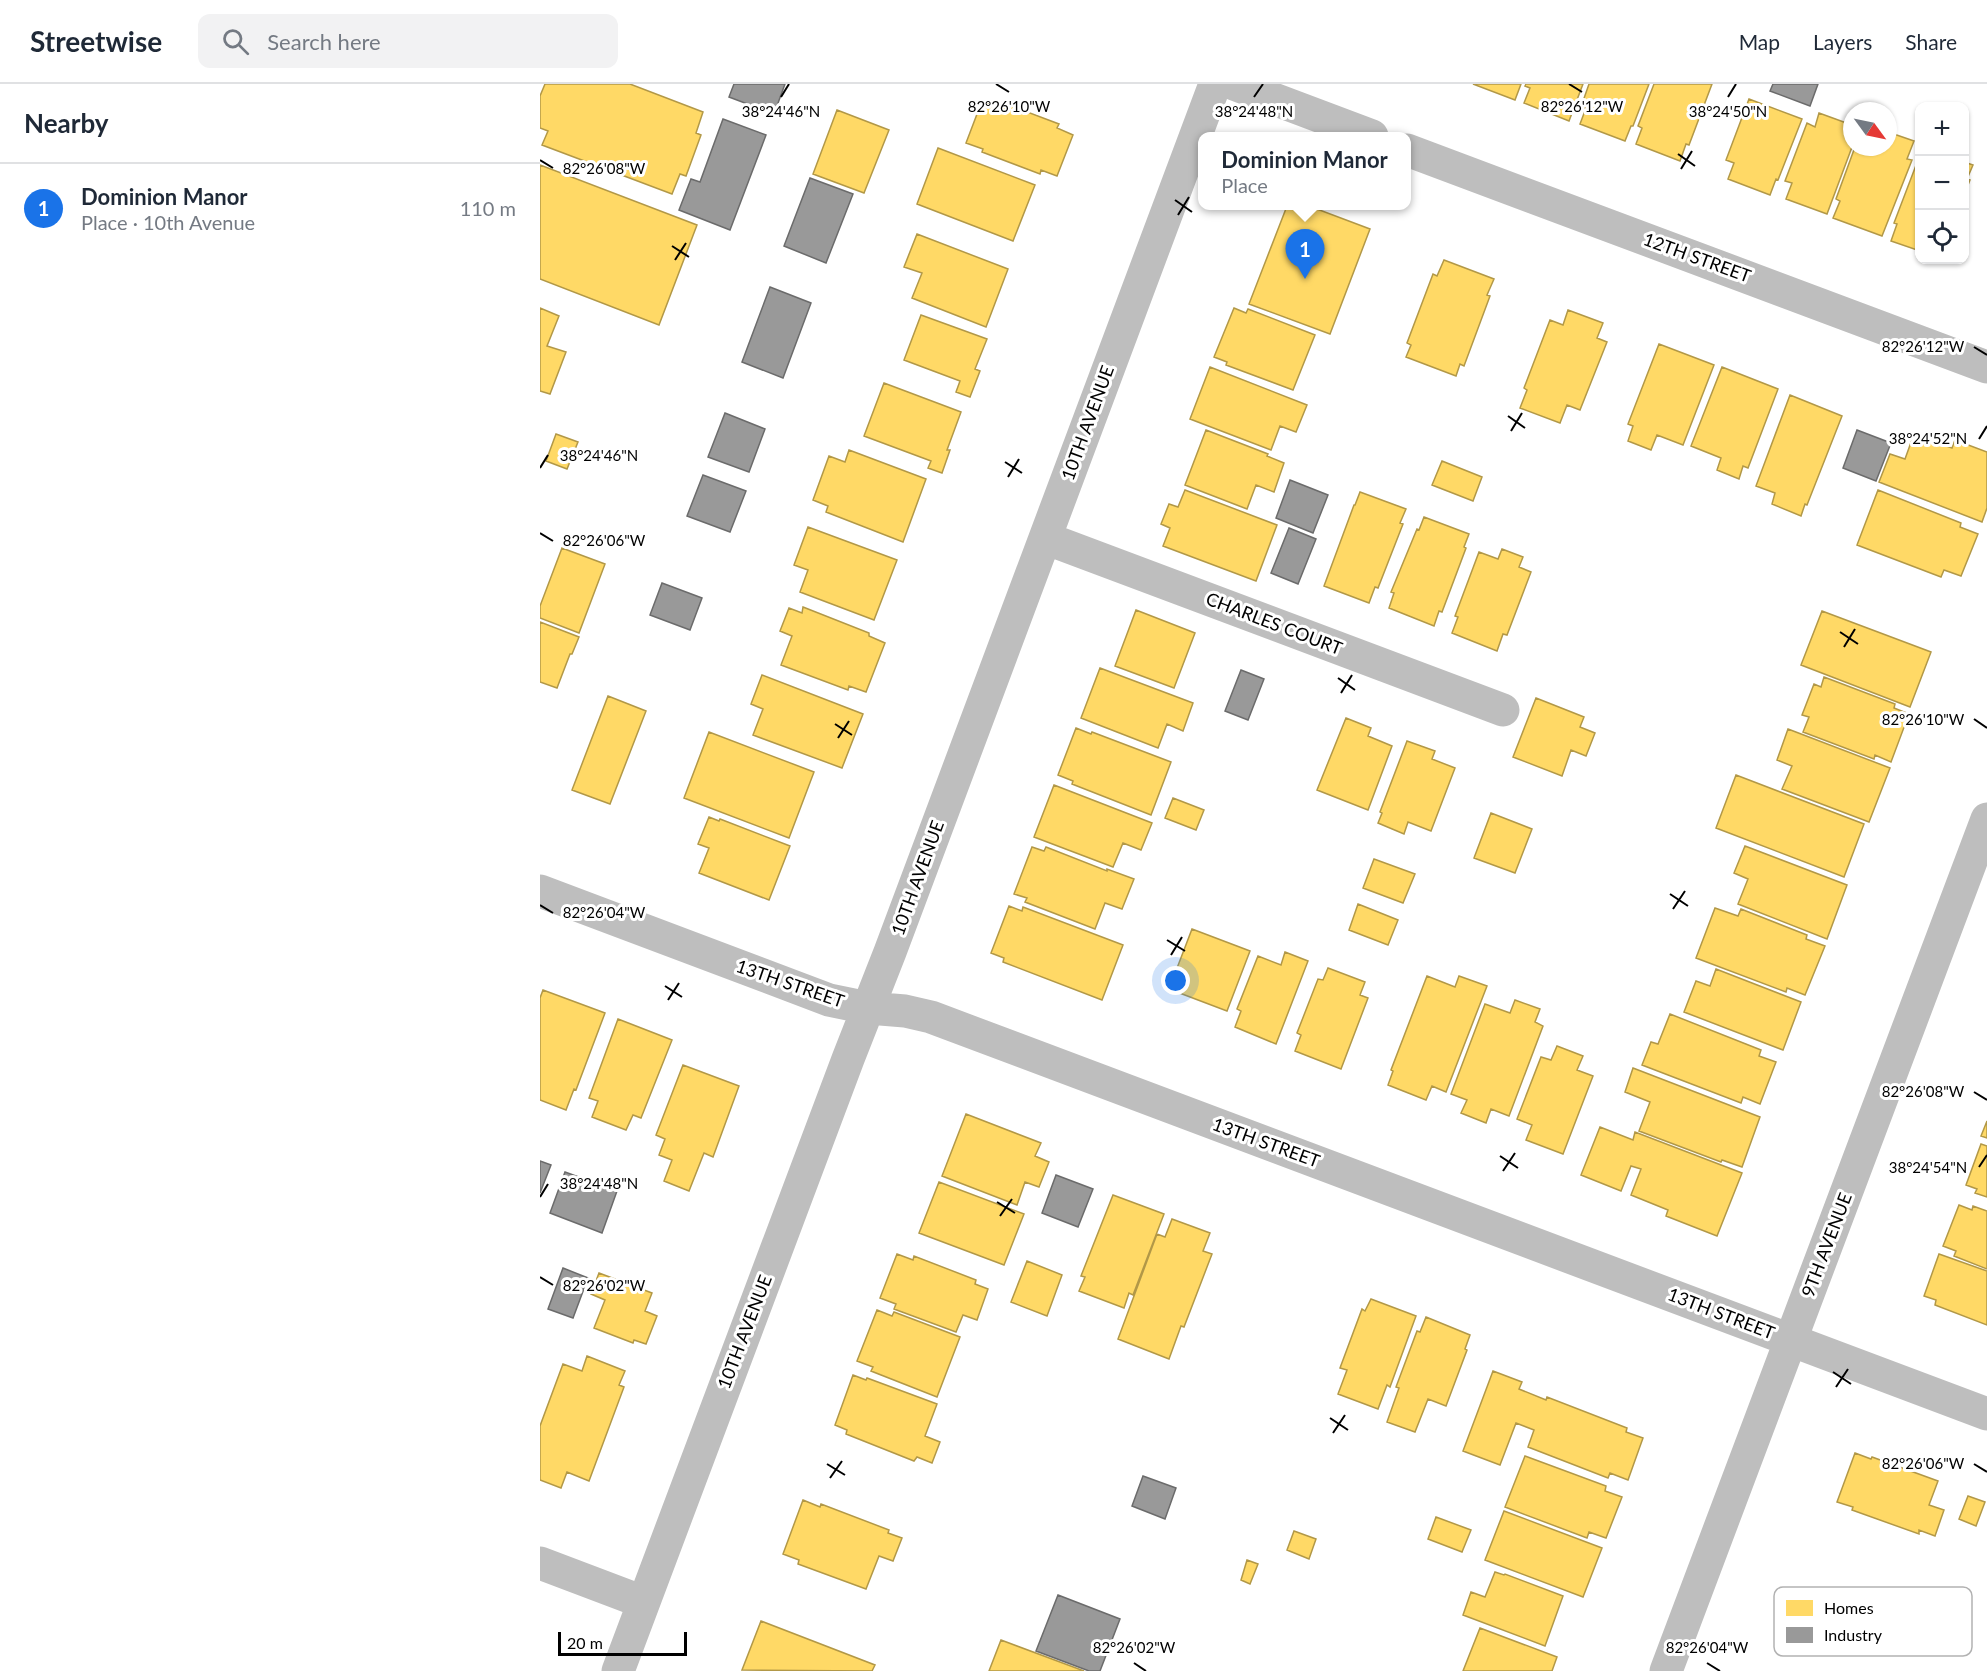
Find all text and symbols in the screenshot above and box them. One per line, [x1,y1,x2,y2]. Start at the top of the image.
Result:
search box [198,14,618,68]
text: Streetwise [30,24,162,58]
icon: search [219,25,252,58]
text: Search here [267,28,381,55]
text: Map [1739,29,1780,54]
text: Layers [1813,29,1872,54]
text: Share [1905,29,1957,54]
text: 82°26'10"W [968,97,1051,115]
text: 82°26'12"W [1541,97,1624,115]
text: 38°24'46"N [742,102,820,120]
text: 38°24'48"N [1215,102,1293,120]
text: 38°24'50"N [1689,102,1767,120]
north arrow [1843,102,1897,156]
map controls [1915,102,1969,264]
button: + [1915,102,1969,156]
text: Nearby [24,107,109,139]
popup [1198,132,1411,210]
text: Dominion Manor [1221,146,1388,173]
button: − [1915,156,1969,210]
text: 82°26'08"W [563,159,646,177]
text: Place [1221,173,1268,197]
text: Dominion Manor [81,183,248,210]
text: 1 [38,196,49,220]
text: 110 m [460,196,516,220]
text: Place · 10th Avenue [81,210,255,234]
button: locate [1915,210,1969,264]
street label: 12TH STREET [1641,227,1755,287]
pin: 1 [1286,230,1324,279]
text: 82°26'12"W [1882,337,1965,355]
street label: 10TH AVENUE [1056,362,1118,483]
text: 38°24'52"N [1889,429,1967,447]
text: 38°24'46"N [560,446,638,464]
text: 82°26'06"W [563,531,646,549]
street label: CHARLES COURT [1203,587,1346,659]
text: 82°26'10"W [1882,710,1965,728]
street label: 10TH AVENUE [886,817,948,938]
text: 82°26'04"W [563,903,646,921]
street label: 13TH STREET [733,954,848,1012]
your location [1161,966,1190,995]
text: 82°26'08"W [1882,1082,1965,1100]
street label: 13TH STREET [1210,1112,1324,1172]
text: 38°24'54"N [1889,1158,1967,1176]
text: 38°24'48"N [560,1174,638,1192]
street label: 9TH AVENUE [1796,1189,1856,1300]
street label: 10TH AVENUE [712,1271,776,1392]
text: 82°26'02"W [563,1276,646,1294]
street label: 13TH STREET [1665,1283,1778,1344]
text: 82°26'06"W [1882,1454,1965,1472]
legend [1774,1587,1972,1656]
text: Homes [1824,1598,1874,1617]
text: Industry [1824,1625,1883,1644]
scale bar [558,1629,687,1656]
text: 20 m [567,1633,603,1652]
text: 82°26'02"W [1093,1638,1176,1656]
text: 82°26'04"W [1666,1638,1749,1656]

